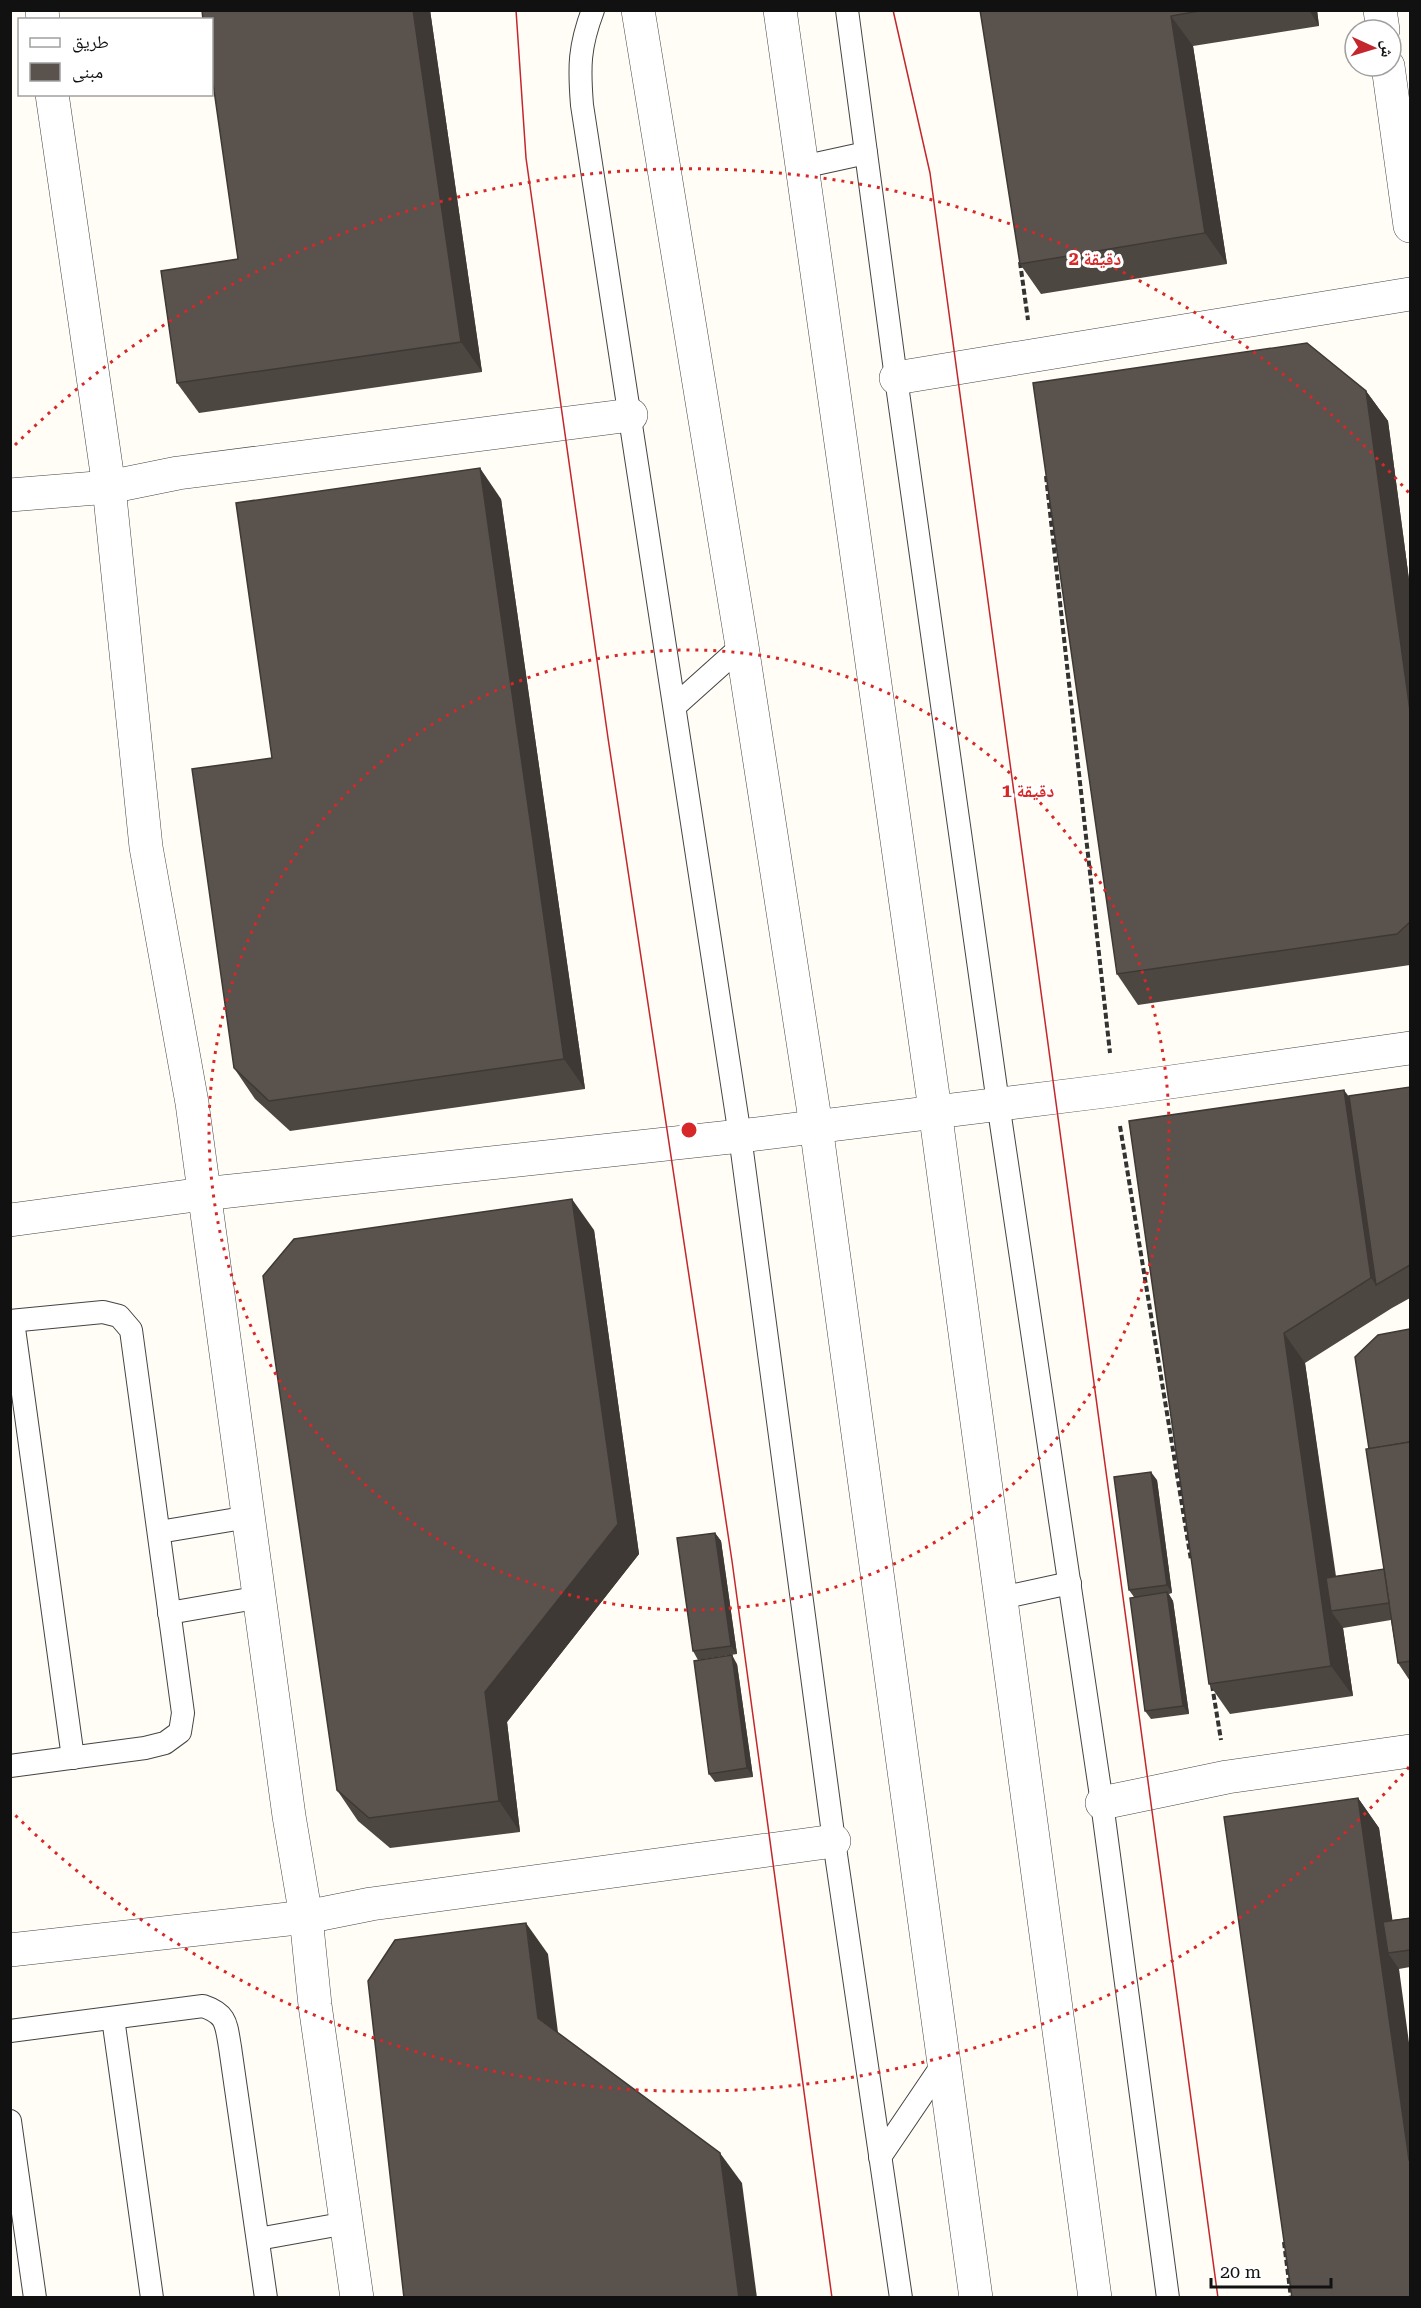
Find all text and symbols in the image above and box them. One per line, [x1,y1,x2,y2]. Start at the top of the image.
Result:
legend [18,18,213,96]
north arrow [1343,18,1403,78]
text: طريق [72,31,109,53]
text: ش [1377,40,1398,58]
text: مبنى [72,61,103,83]
text: 2 دقيقة [1069,248,1121,269]
text: 1 دقيقة [1002,780,1054,801]
centre of rings [679,1120,699,1140]
scale bar [1211,2251,1331,2289]
text: 20 m [1220,2261,1261,2282]

